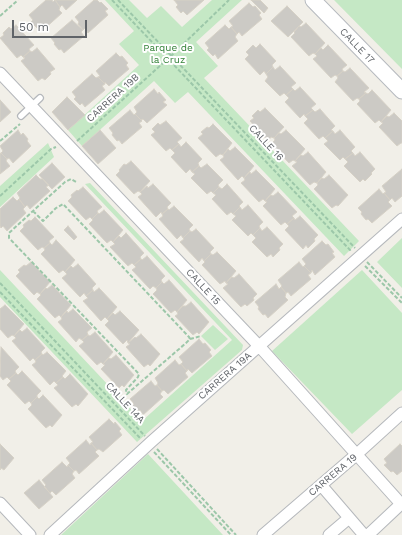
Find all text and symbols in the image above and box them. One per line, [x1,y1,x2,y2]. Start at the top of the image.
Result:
scale bar [14,12,89,38]
text: 50 m [19,20,49,34]
street label: CALLE 17 [337,26,377,66]
park label: Parque de la Cruz [143,42,193,66]
street label: CARRERA 19B [84,71,142,125]
street label: CALLE 16 [246,122,286,164]
street label: CALLE 15 [183,266,223,308]
street label: CARRERA 19A [196,350,254,402]
street label: CALLE 14A [103,380,147,426]
street label: CARRERA 19 [306,451,360,499]

